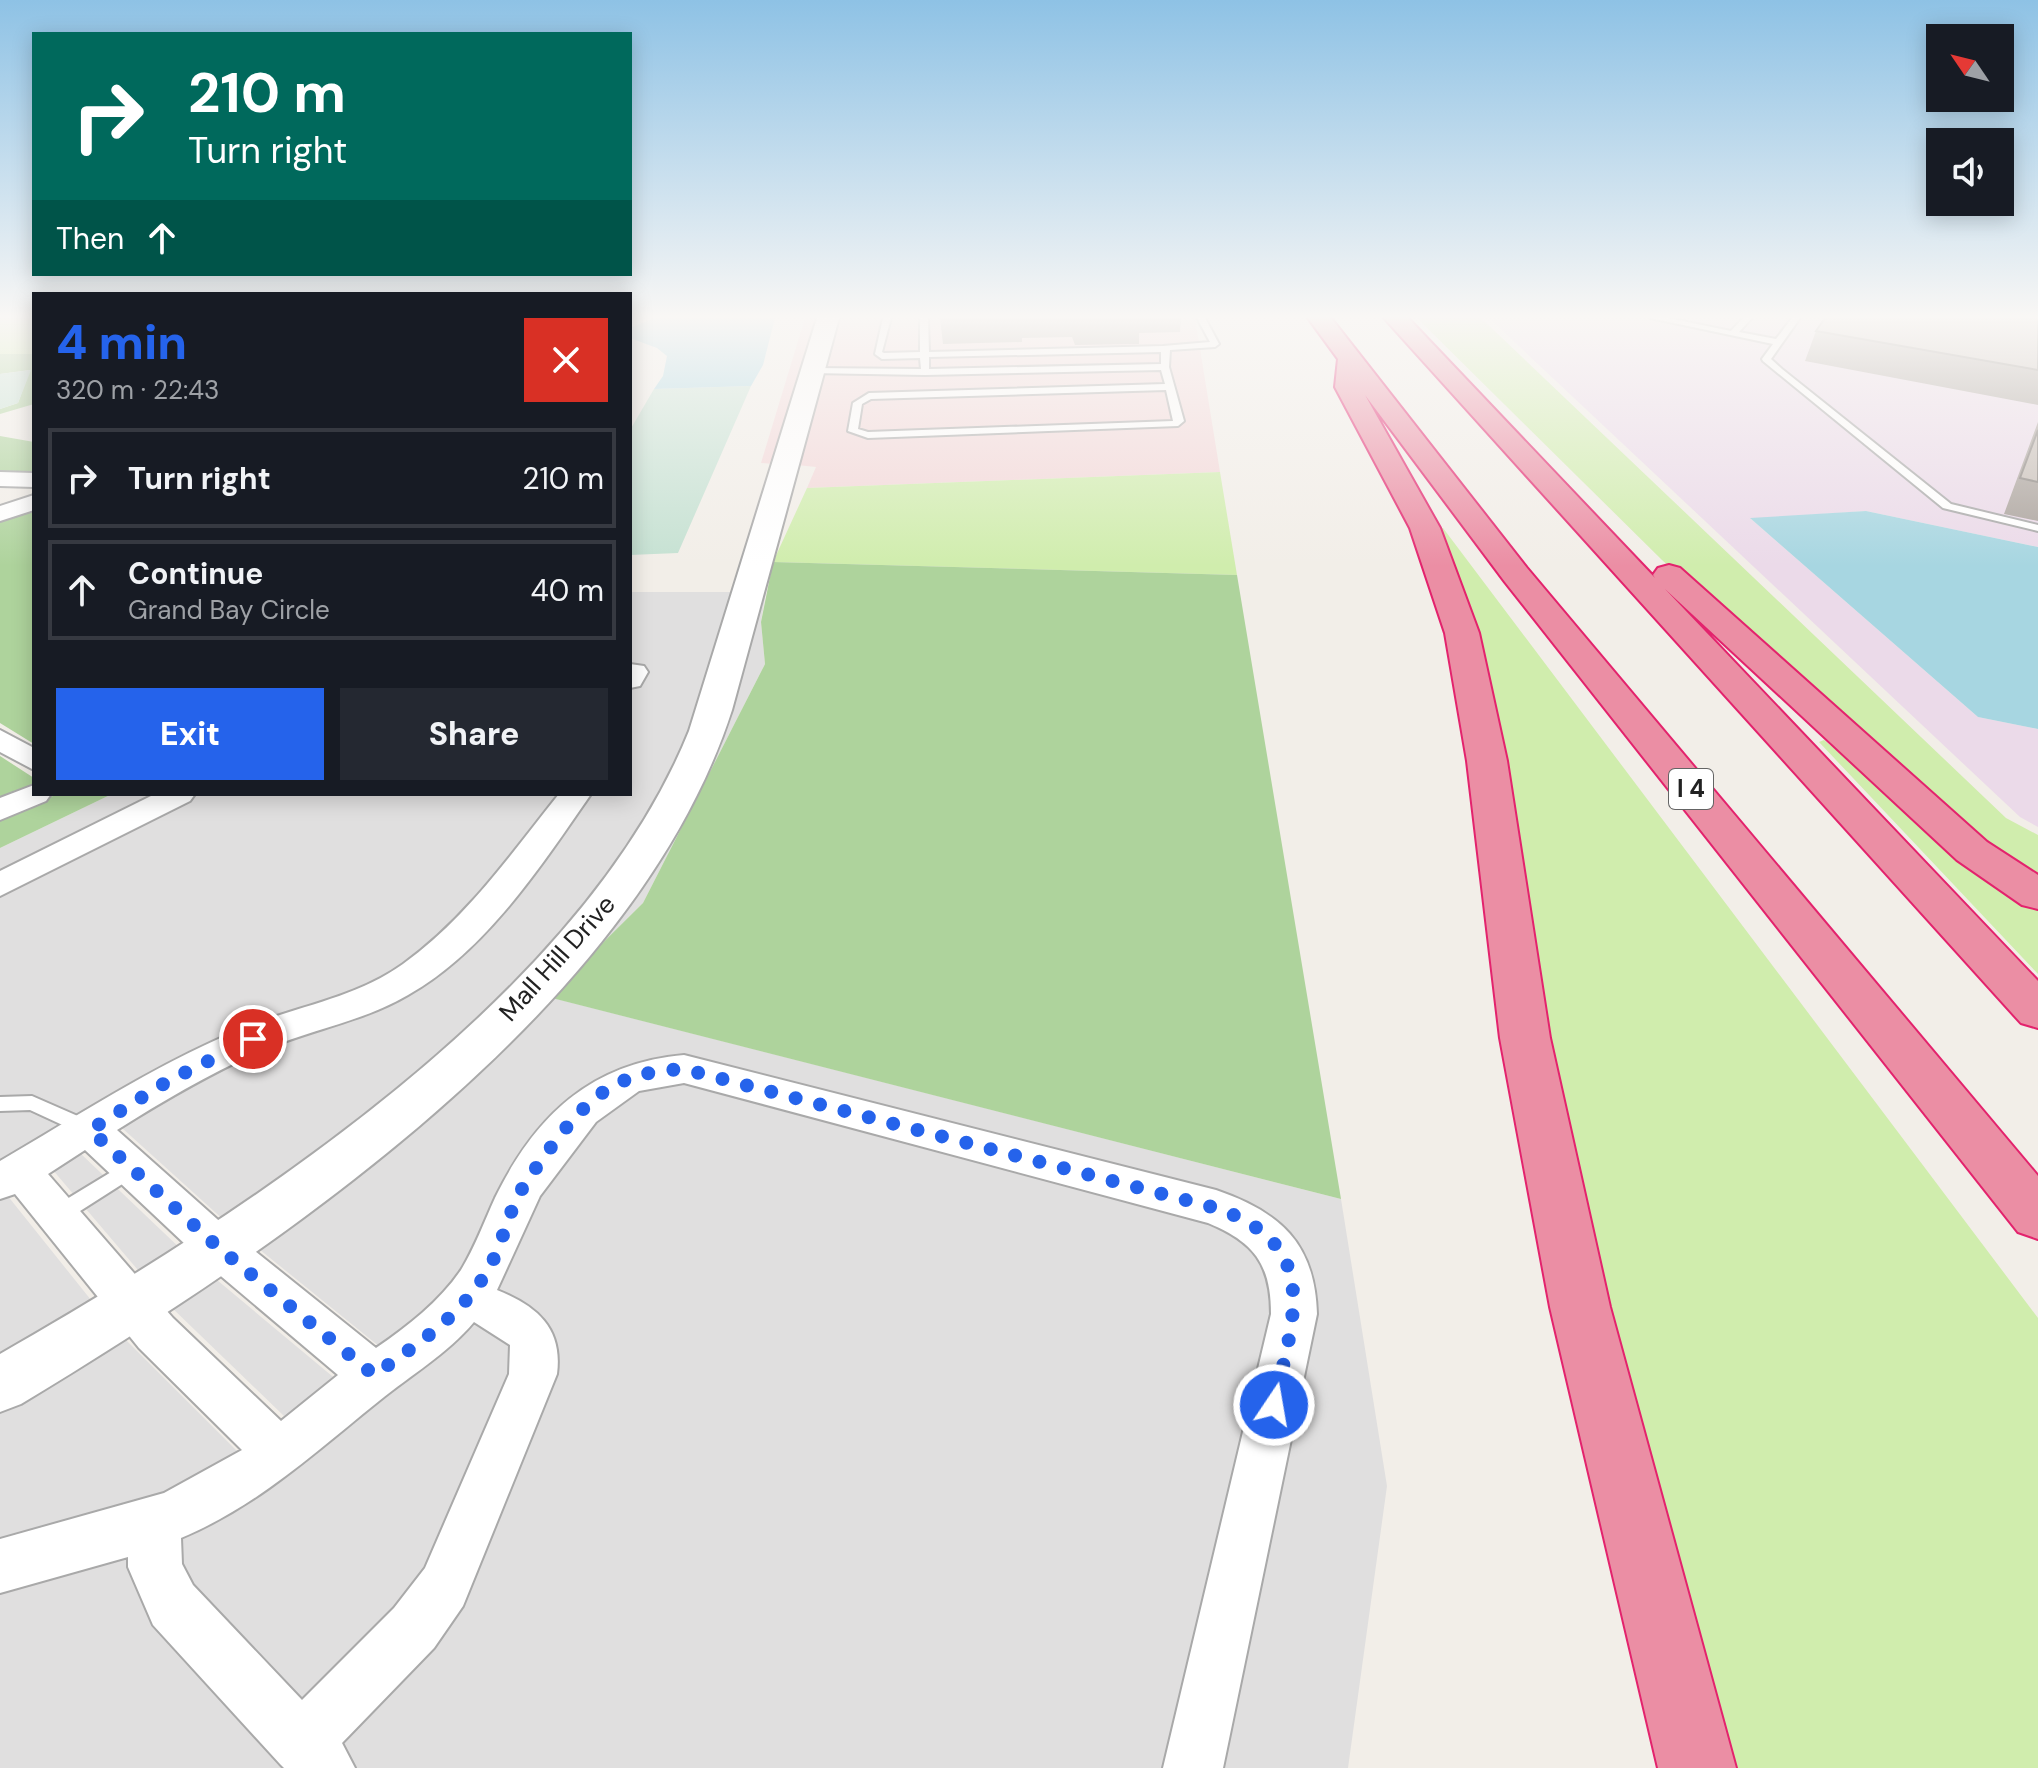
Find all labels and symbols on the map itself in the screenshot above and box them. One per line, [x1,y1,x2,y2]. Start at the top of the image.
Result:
north arrow [1926,24,2014,112]
road number: I 4 [1669,769,1713,809]
street label: Mall Hill Drive [491,888,623,1028]
pin [219,1005,287,1073]
position arrow [1232,1363,1316,1447]

